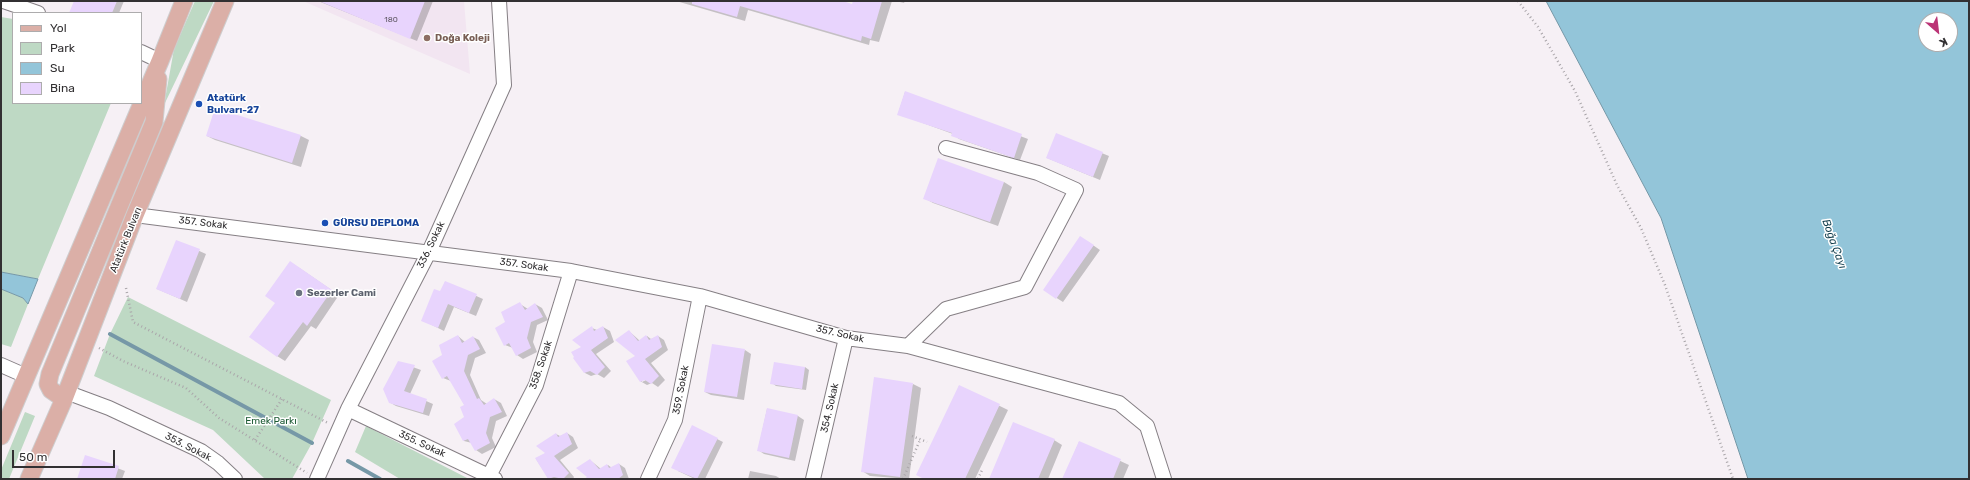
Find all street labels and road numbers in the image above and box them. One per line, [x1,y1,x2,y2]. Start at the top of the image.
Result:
street label: Atatürk Bulvarı [107,206,145,274]
street label: 357. Sokak [178,214,228,232]
street label: 336. Sokak [414,220,448,270]
street label: 357. Sokak [499,256,549,274]
street label: 357. Sokak [815,323,865,345]
street label: 358. Sokak [527,339,555,391]
street label: 359. Sokak [670,364,692,416]
street label: 354. Sokak [818,382,842,434]
street label: 355. Sokak [397,428,447,460]
street label: 353. Sokak [163,430,213,464]

